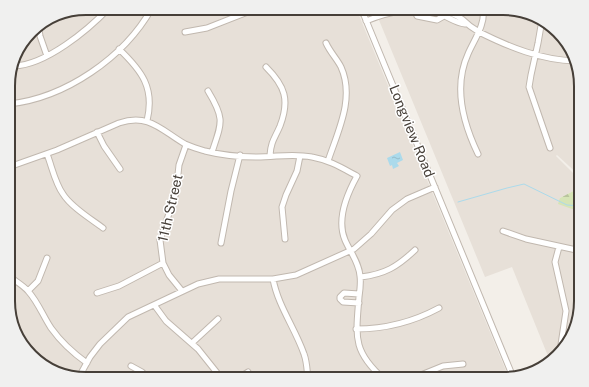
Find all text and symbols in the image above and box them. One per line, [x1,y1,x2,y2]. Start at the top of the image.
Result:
street label: Longview Road [386,82,438,180]
street label: 11th Street [154,172,186,244]

